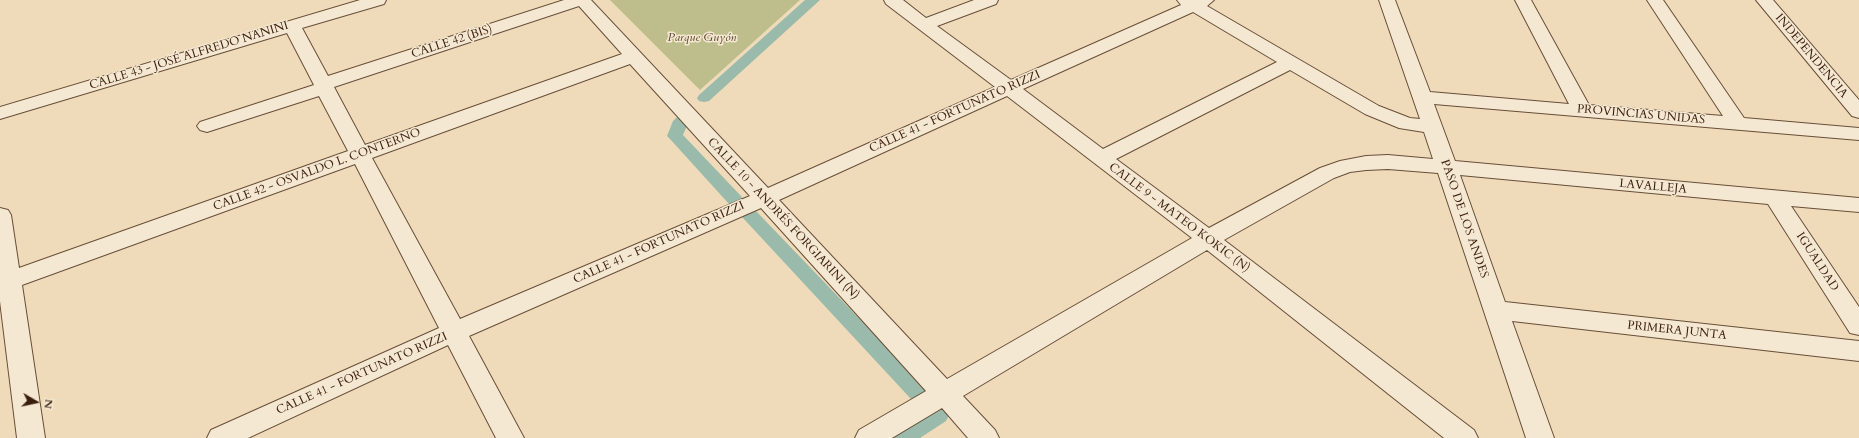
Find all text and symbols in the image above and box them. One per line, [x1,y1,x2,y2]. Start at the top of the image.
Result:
street label: INDEPENDENCIA [1772,11,1850,101]
street label: CALLE 43 - JOSÉ ALFREDO NANINI [88,19,290,93]
street label: CALLE 42 (BIS) [410,22,494,62]
park label: Parque Guyón [668,31,736,45]
street label: CALLE 41 - FORTUNATO RIZZI [867,68,1043,156]
street label: PROVINCIAS UNIDAS [1576,102,1706,128]
street label: CALLE 42 - OSVALDO L. CONTERNO [211,126,423,214]
street label: CALLE 10 - ANDRÉS FORGIARINI (N) [704,135,862,303]
street label: PASO DE LOS ANDES [1437,158,1491,280]
street label: CALLE 9 - MATEO KOKIC (N) [1106,160,1252,276]
street label: LAVALLEJA [1619,177,1687,197]
street label: CALLE 41 - FORTUNATO RIZZI [571,199,747,287]
street label: IGUALDAD [1793,230,1841,294]
street label: PRIMERA JUNTA [1627,319,1727,343]
street label: CALLE 41 - FORTUNATO RIZZI [274,330,450,418]
north arrow [16,382,56,422]
text: N [40,398,57,410]

